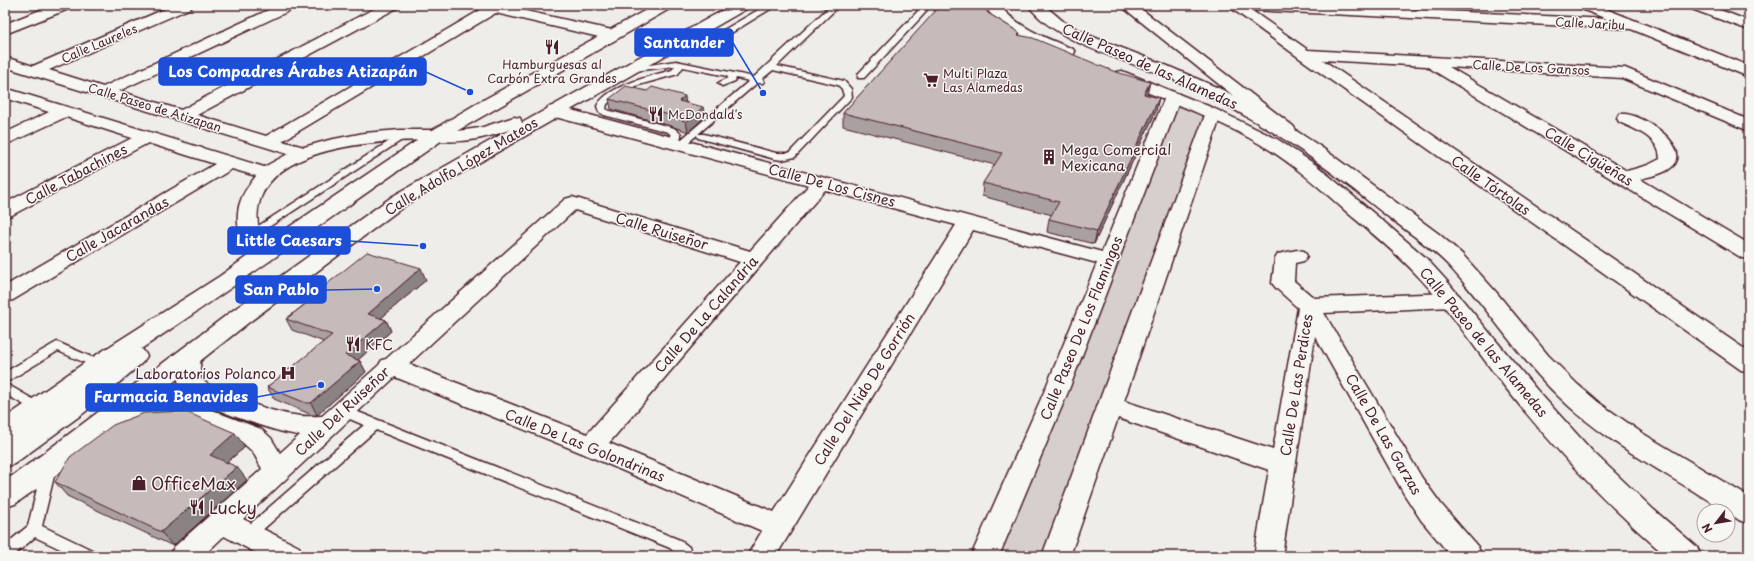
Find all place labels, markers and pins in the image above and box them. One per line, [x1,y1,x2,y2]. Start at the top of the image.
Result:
callout: Santander [635,29,733,56]
restaurant icon: Hamburguesas al Carbón Extra Grandes [543,38,561,56]
place label: Hamburguesas al Carbón Extra Grandes [487,55,617,87]
callout: Los Compadres Árabes Atizapán [159,58,426,85]
place label: Multi Plaza Las Alamedas [943,64,1023,96]
supermarket icon: Multi Plaza Las Alamedas [922,71,940,89]
restaurant icon: McDondald's [647,105,665,123]
place label: McDondald's [668,105,743,123]
place label: Mega Comercial Mexicana [1061,139,1171,176]
building icon: Mega Comercial Mexicana [1040,148,1058,166]
callout: Little Caesars [228,227,350,254]
callout: San Pablo [236,276,326,303]
place label: KFC [365,334,393,355]
restaurant icon: KFC [344,335,362,353]
place label: Laboratorios Polanco [135,363,276,384]
hospital icon: Laboratorios Polanco [279,364,297,382]
callout: Farmacia Benavides [86,384,257,411]
place label: OfficeMax [151,470,236,496]
shop icon: OfficeMax [130,474,148,492]
place label: Lucky [209,494,257,520]
restaurant icon: Lucky [188,498,206,516]

